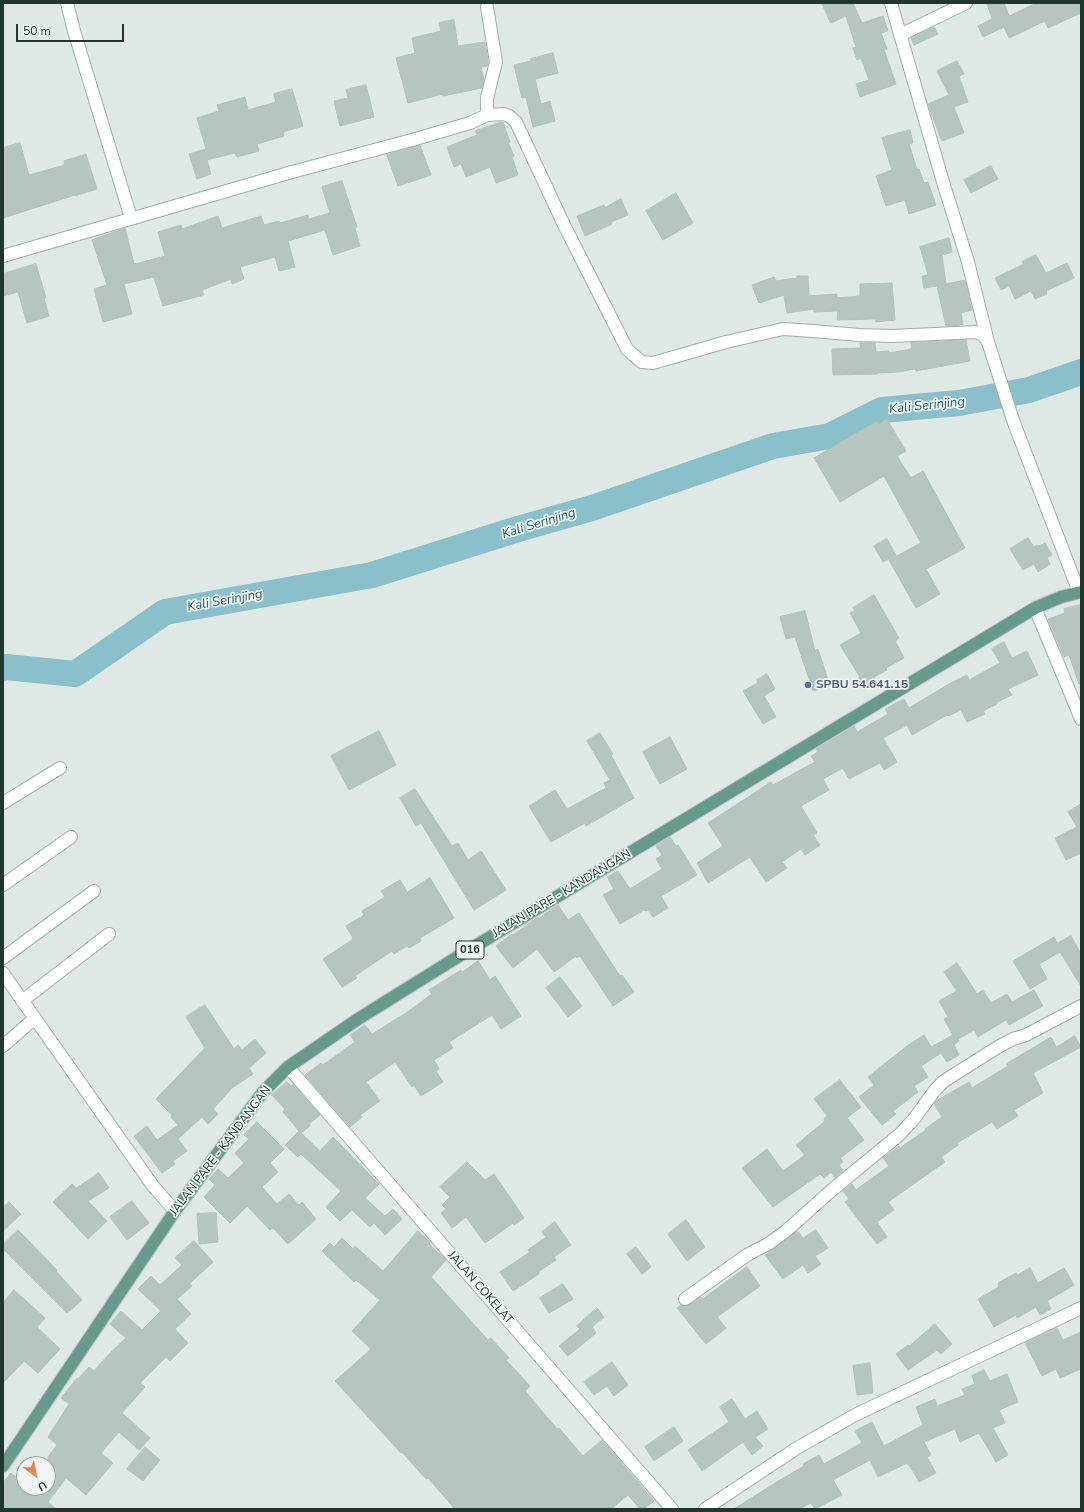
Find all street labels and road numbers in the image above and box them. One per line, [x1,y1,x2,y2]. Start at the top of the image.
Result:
street label: JALAN PARE - KANDANGAN [490,847,634,941]
road number: 016 [456,941,484,959]
street label: JALAN PARE - KANDANGAN [167,1083,275,1219]
street label: JALAN COKELAT [444,1248,516,1328]

